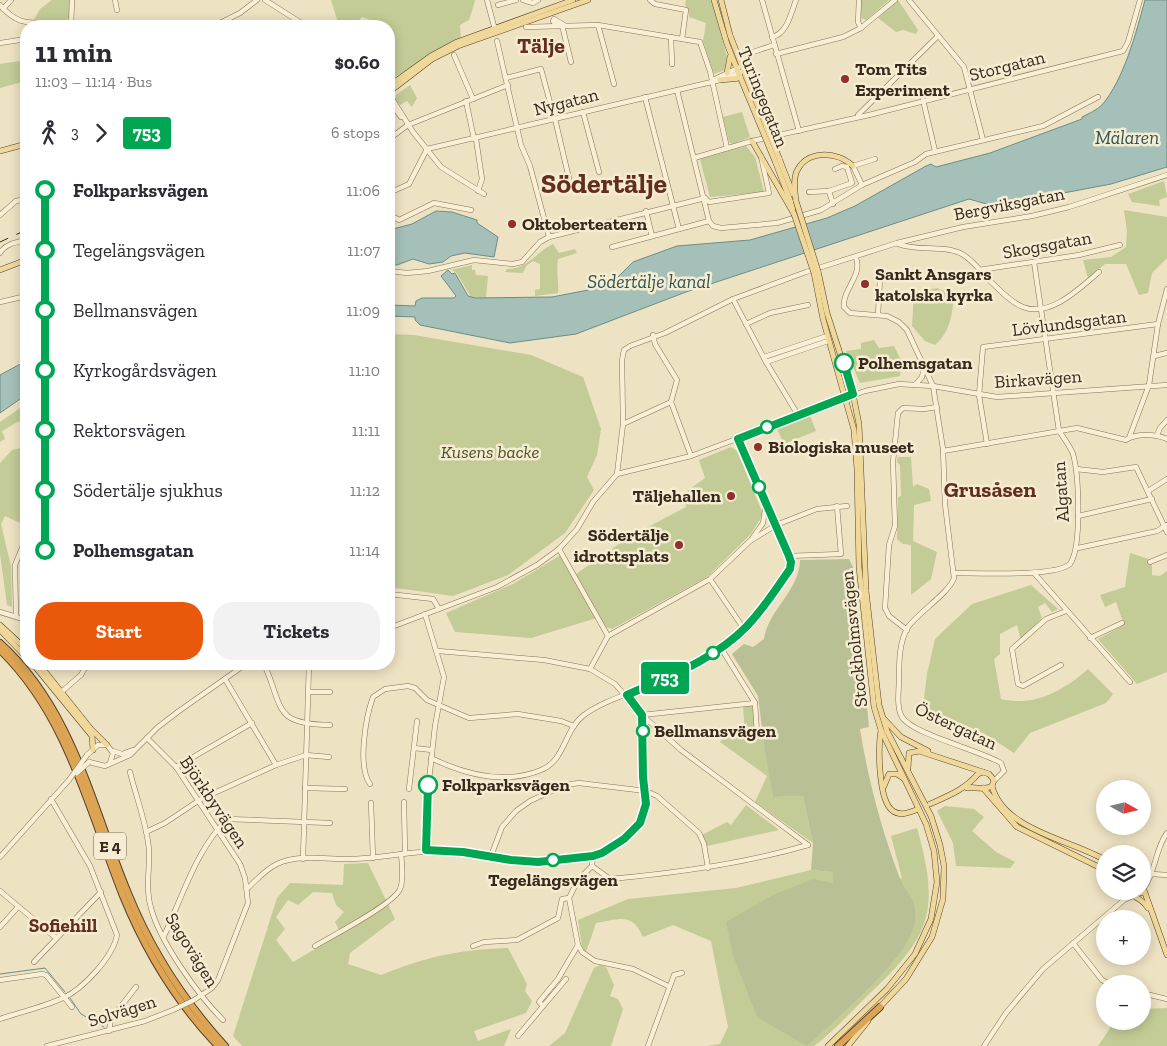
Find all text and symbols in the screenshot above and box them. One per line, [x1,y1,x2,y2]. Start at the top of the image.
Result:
district label: Tälje [517,32,565,59]
text: 11 min [35,36,112,69]
street label: Turingegatan [733,43,793,151]
street label: Storgatan [967,46,1048,86]
text: $0.60 [335,51,380,74]
place label: Tom Tits Experiment [855,58,951,101]
text: 11:03 – 11:14 · Bus [35,72,152,91]
marker: Tom Tits Experiment [839,73,851,85]
street label: Nygatan [531,83,601,121]
icon: walk [35,119,63,147]
icon: forward [87,119,115,147]
text: 753 [133,122,161,144]
text: 3 [71,123,79,142]
text: 6 stops [331,123,380,142]
water label: Mälaren [1095,126,1159,149]
district label: Södertälje [541,167,667,200]
text: Folkparksvägen [73,179,208,202]
text: 11:06 [346,181,380,200]
street label: Bergviksgatan [952,182,1067,226]
place label: Oktoberteatern [522,213,647,235]
marker: Oktoberteatern [506,218,518,230]
street label: Skogsgatan [1001,226,1094,264]
text: Tegelängsvägen [73,239,205,262]
text: 11:07 [347,241,380,260]
place label: Sankt Ansgars katolska kyrka [875,263,993,306]
water label: Södertälje kanal [587,270,711,293]
marker: Sankt Ansgars katolska kyrka [859,278,871,290]
text: Bellmansvägen [73,299,197,322]
text: 11:09 [346,301,380,320]
street label: Lövlundsgatan [1011,305,1128,341]
place label: Polhemsgatan [858,352,973,374]
marker: Polhemsgatan [834,353,854,373]
text: Kyrkogårdsvägen [73,359,217,382]
text: 11:10 [349,361,380,380]
street label: Birkavägen [994,365,1083,393]
text: Rektorsvägen [73,419,185,442]
unlabelled marker [760,420,774,434]
text: 11:11 [352,421,380,440]
place label: Biologiska museet [768,436,915,458]
park label: Kusens backe [441,441,539,463]
marker: Biologiska museet [752,441,764,453]
street label: Algatan [1048,460,1074,523]
district label: Grusåsen [944,476,1036,503]
text: Södertälje sjukhus [73,479,223,502]
unlabelled marker [752,480,766,494]
text: 11:12 [350,481,380,500]
place label: Täljehallen [633,485,721,507]
marker: Täljehallen [725,490,737,502]
place label: Södertälje idrottsplats [573,524,669,567]
text: Polhemsgatan [73,539,194,562]
marker: Södertälje idrottsplats [673,539,685,551]
text: 11:14 [349,541,380,560]
street label: Stockholmsvägen [836,569,872,708]
button: Start [35,602,203,660]
button: Tickets [213,602,380,660]
unlabelled marker [706,646,720,660]
line badge: 753 [636,662,694,694]
text: 753 [651,667,679,689]
street label: Östergatan [912,697,1001,755]
place label: Bellmansvägen [654,720,776,742]
marker: Bellmansvägen [636,724,650,738]
street label: Björkbyvägen [175,752,253,853]
place label: Folkparksvägen [442,774,570,796]
marker: Folkparksvägen [418,775,438,795]
north arrow [1096,780,1151,835]
map controls [1096,780,1151,1030]
road number: E 4 [94,832,126,859]
button: layers [1096,845,1151,900]
marker: Tegelängsvägen [546,853,560,867]
place label: Tegelängsvägen [488,869,618,891]
street label: Sagovägen [161,909,224,992]
button: + [1096,910,1151,965]
district label: Sofiehill [29,914,98,937]
button: − [1096,975,1151,1030]
street label: Solvägen [85,990,159,1032]

